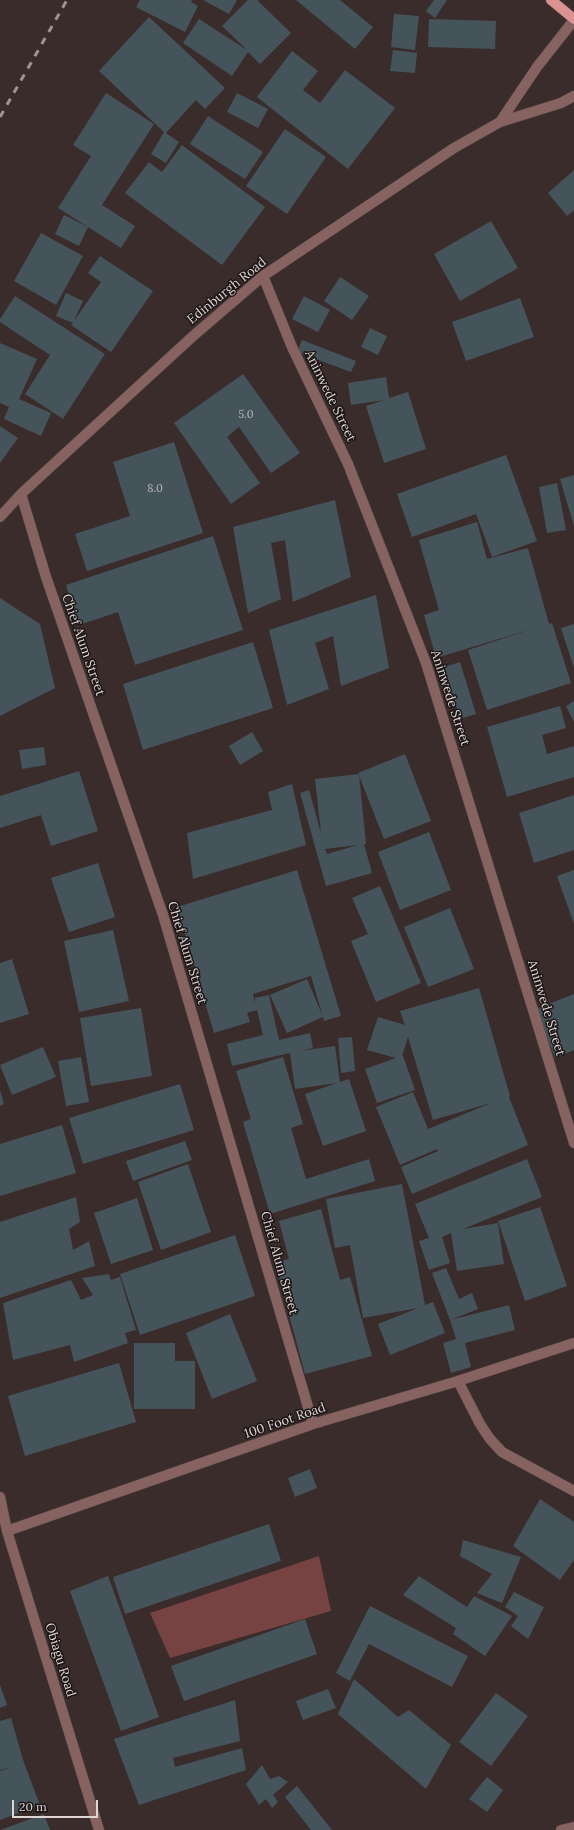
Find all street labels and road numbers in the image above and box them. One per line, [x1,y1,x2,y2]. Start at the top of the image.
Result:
street label: Edinburgh Road [184,254,270,328]
street label: Aninwede Street [301,348,359,444]
street label: Chief Alum Street [58,592,108,698]
street label: Aninwede Street [427,648,473,748]
street label: Chief Alum Street [164,900,210,1006]
street label: Aninwede Street [524,958,568,1058]
street label: Chief Alum Street [257,1210,301,1316]
street label: 100 Foot Road [242,1400,328,1442]
street label: Obiagu Road [41,1621,79,1699]

